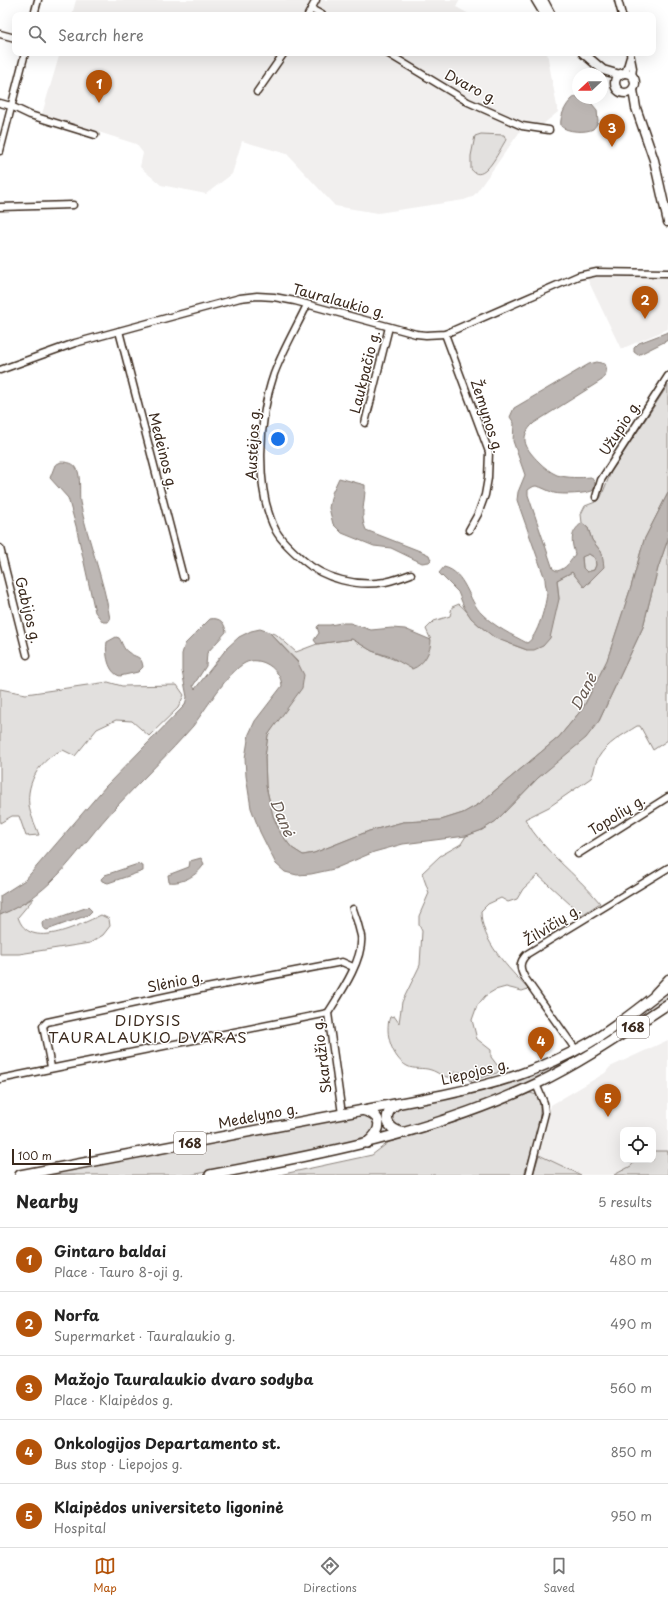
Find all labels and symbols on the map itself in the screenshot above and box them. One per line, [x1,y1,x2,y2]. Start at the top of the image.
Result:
street label: Dvaro g. [441,64,501,109]
north arrow [572,68,608,104]
pin: 1 [86,70,112,103]
pin: 3 [599,114,625,147]
street label: Tauralaukio g. [290,278,388,323]
pin: 2 [632,286,658,319]
street label: Laukpačio g. [344,328,385,416]
street label: Žemynos g. [466,376,509,455]
street label: Užupio g. [594,396,645,460]
street label: Austėjos g. [240,407,265,481]
street label: Medeinos g. [144,410,183,492]
your location [268,429,288,449]
street label: Gabijos g. [10,574,47,645]
water label: Danė [563,668,602,714]
street label: Topolių g. [584,789,649,840]
water label: Danė [265,795,302,841]
street label: Žilvičių g. [519,899,584,950]
street label: Slėnio g. [145,965,205,998]
district label: DIDYSIS TAURALAUKIO DVARAS [48,1008,248,1048]
road number: 168 [617,1016,649,1038]
street label: Skardžio g. [306,1017,337,1095]
pin: 4 [528,1027,554,1060]
street label: Liepojos g. [439,1053,511,1090]
pin: 5 [595,1084,621,1117]
street label: Medelyno g. [216,1097,300,1134]
road number: 168 [174,1132,206,1154]
scale bar [12,1147,91,1166]

